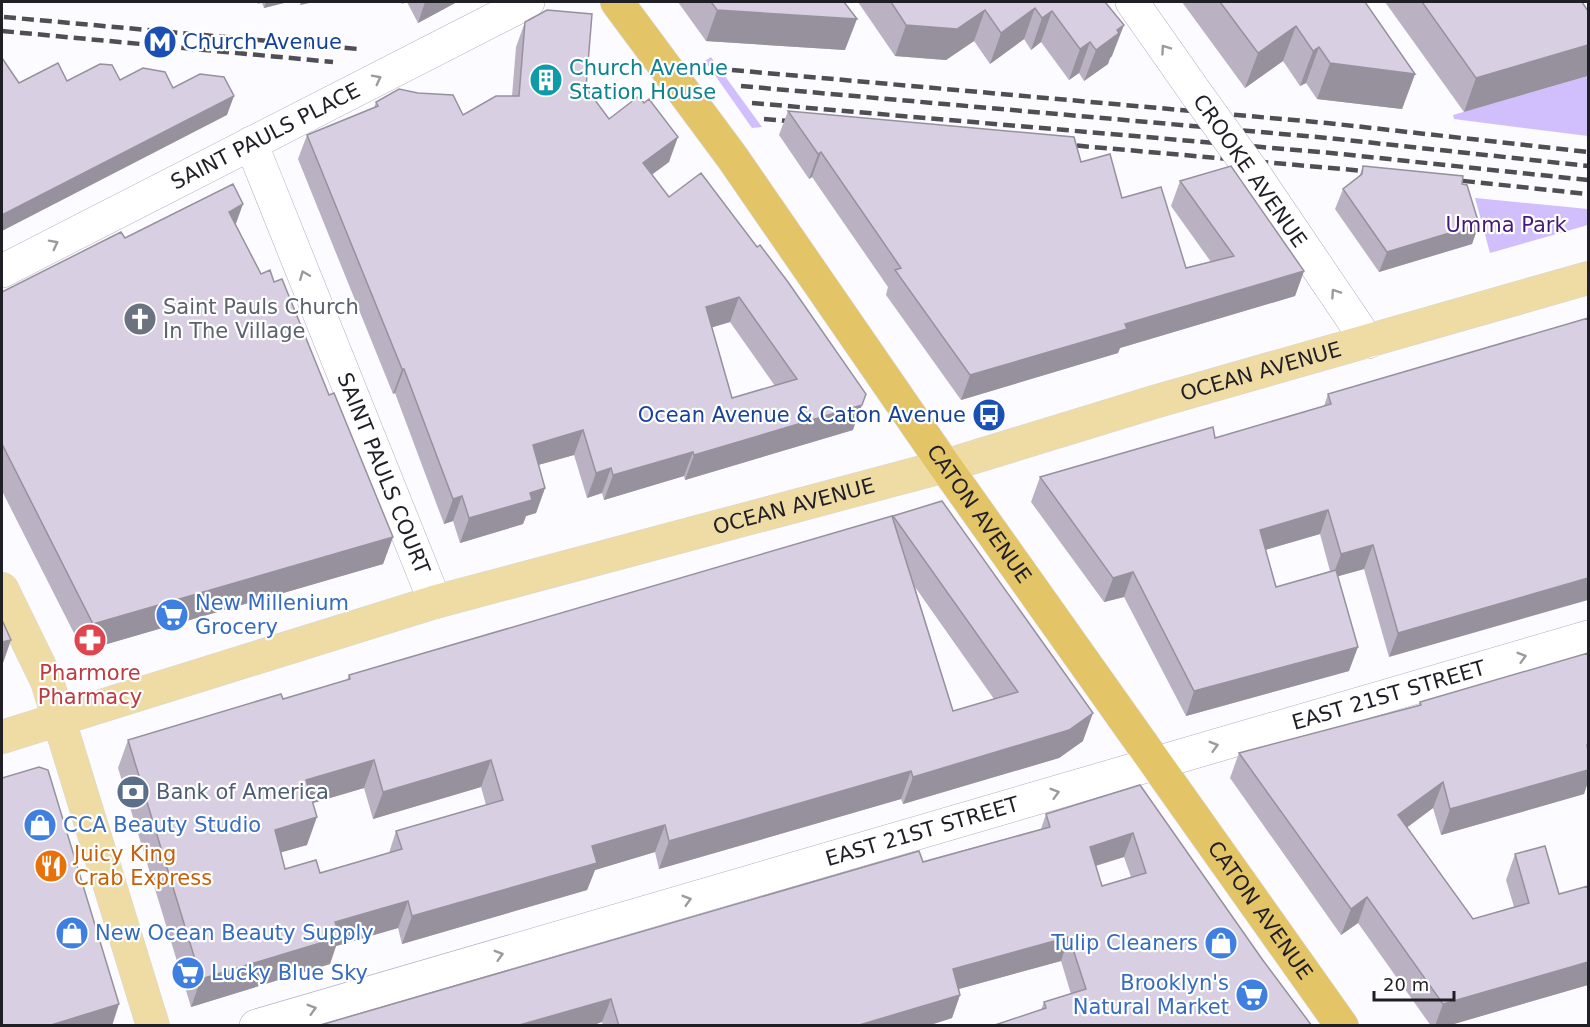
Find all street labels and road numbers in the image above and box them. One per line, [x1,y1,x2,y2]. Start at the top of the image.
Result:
street label: SAINT PAULS PLACE [167,78,364,195]
street label: CROOKE AVENUE [1188,90,1312,252]
street label: OCEAN AVENUE [1178,337,1344,406]
street label: SAINT PAULS COURT [332,369,435,578]
street label: CATON AVENUE [922,440,1036,588]
street label: OCEAN AVENUE [710,473,877,539]
street label: EAST 21ST STREET [1289,656,1488,735]
street label: EAST 21ST STREET [823,792,1022,871]
street label: CATON AVENUE [1203,836,1317,984]

